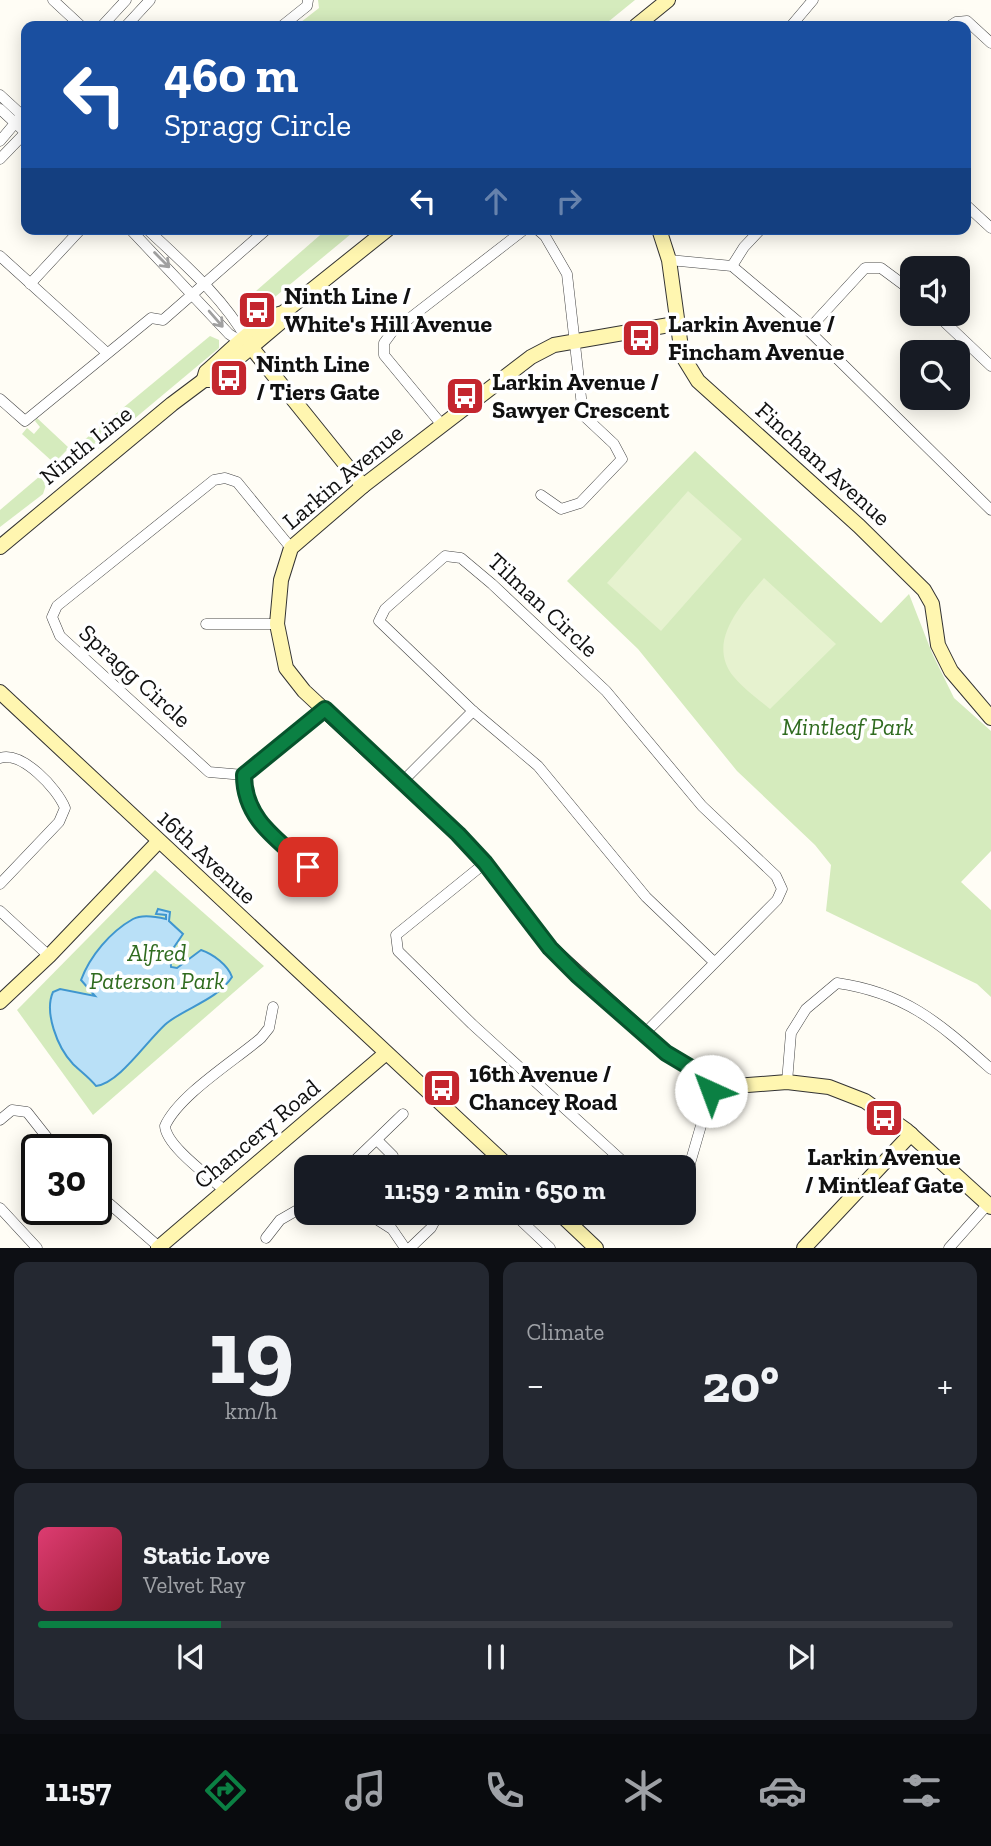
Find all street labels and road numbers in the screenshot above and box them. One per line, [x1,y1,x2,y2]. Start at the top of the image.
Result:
street label: Fincham Avenue [750,395,897,532]
street label: Ninth Line [34,399,138,491]
street label: Larkin Avenue [277,418,409,535]
street label: Tilman Circle [482,546,605,663]
street label: Spragg Circle [73,618,197,733]
street label: 16th Avenue [152,803,263,910]
street label: Chancery Road [188,1073,326,1195]

